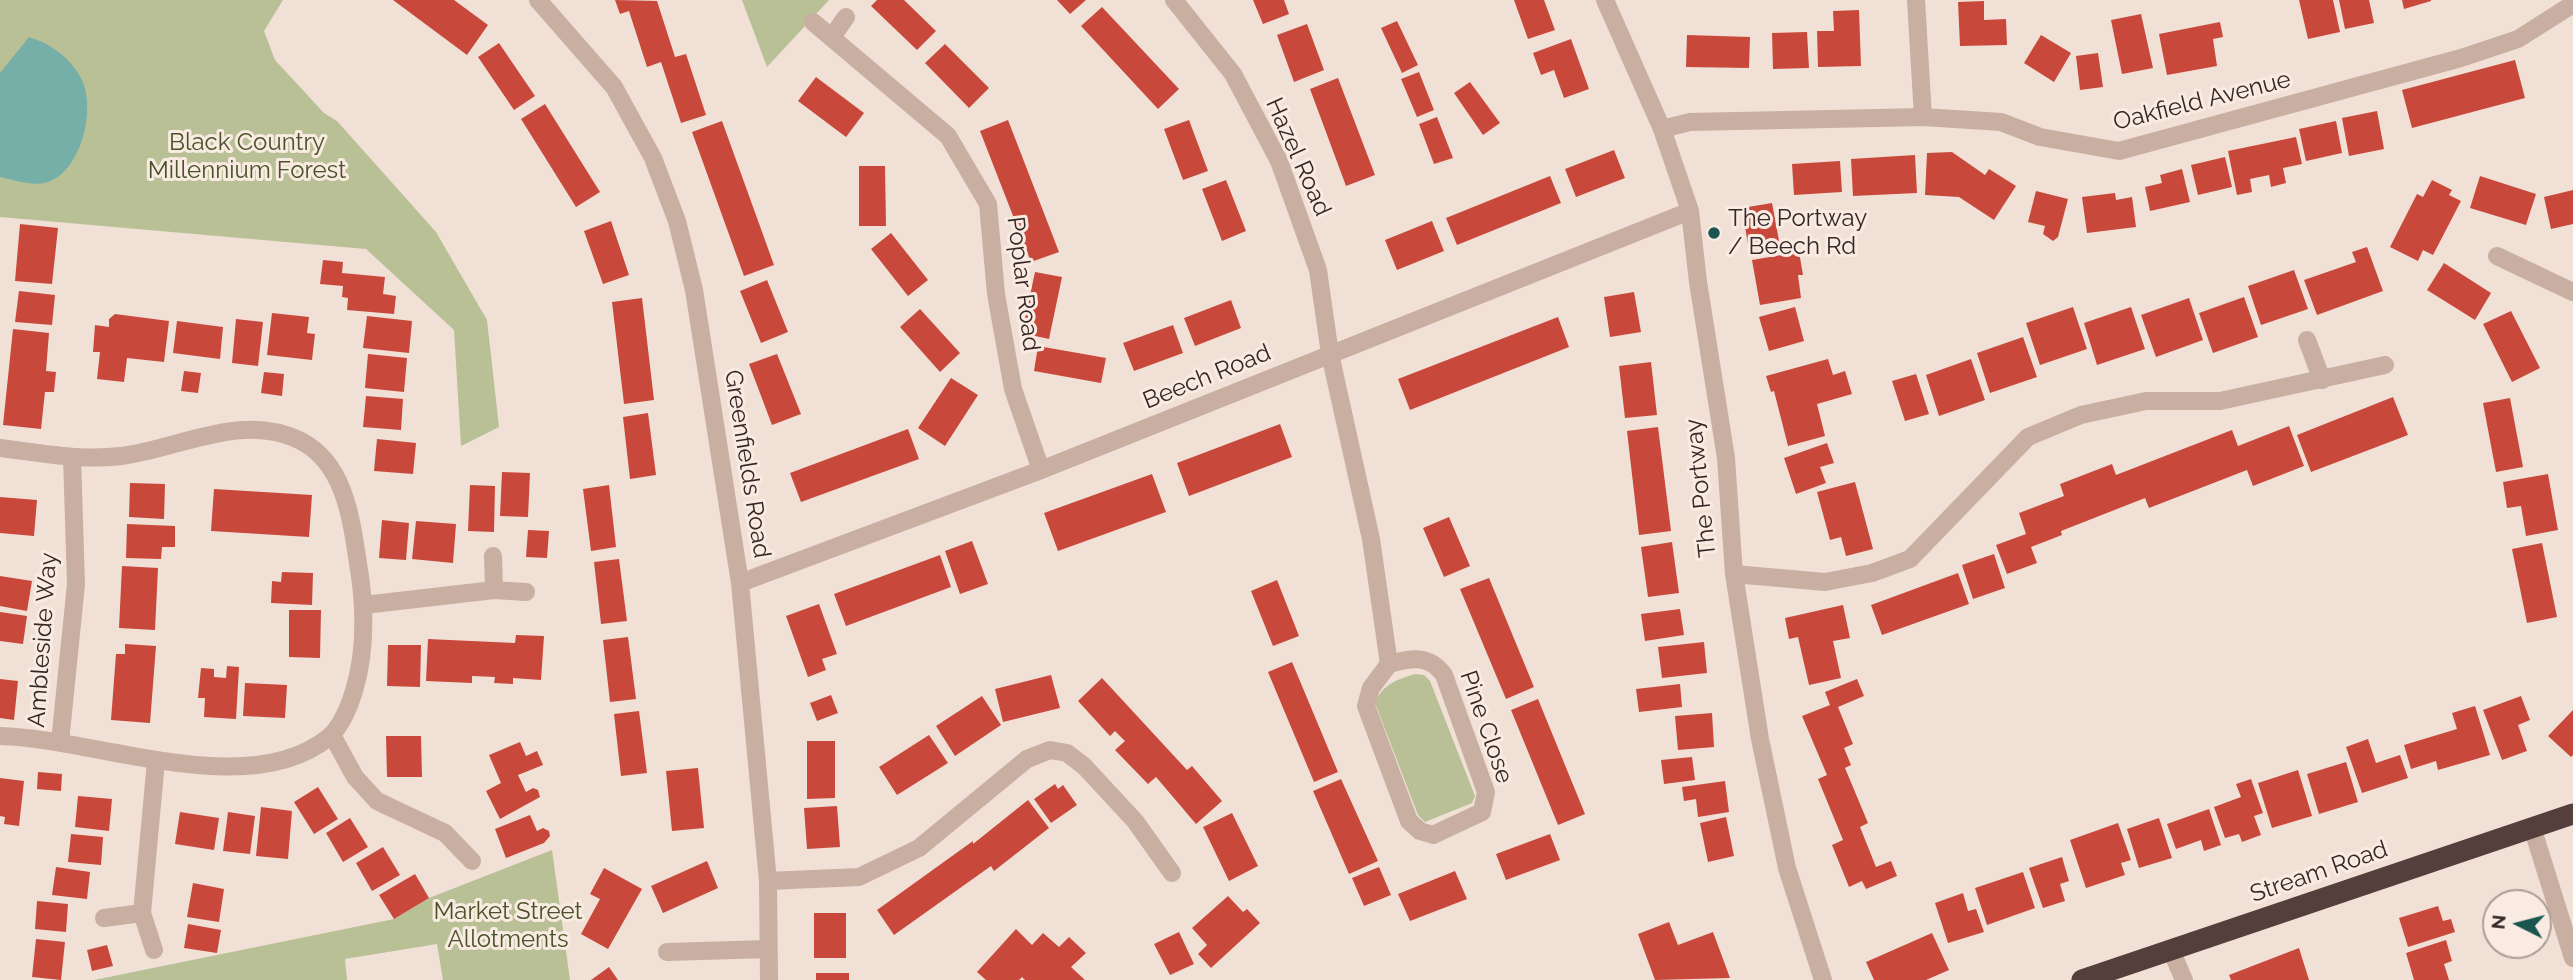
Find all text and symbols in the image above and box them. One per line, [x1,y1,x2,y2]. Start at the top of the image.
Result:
street label: Oakfield Avenue [2110,65,2294,137]
street label: Hazel Road [1259,93,1337,221]
park label: Black Country Millennium Forest [148,129,346,185]
place label: The Portway / Beech Rd [1728,205,1867,261]
street label: Poplar Road [1000,215,1046,353]
marker: The Portway / Beech Rd [1706,225,1722,241]
street label: Beech Road [1139,338,1275,416]
street label: Greenfields Road [718,368,776,560]
street label: The Portway [1679,417,1723,559]
street label: Ambleside Way [23,552,63,728]
street label: Pine Close [1453,667,1519,787]
street label: Stream Road [2247,835,2391,909]
north arrow [2482,889,2552,959]
park label: Market Street Allotments [433,898,583,954]
text: N [2486,914,2510,930]

